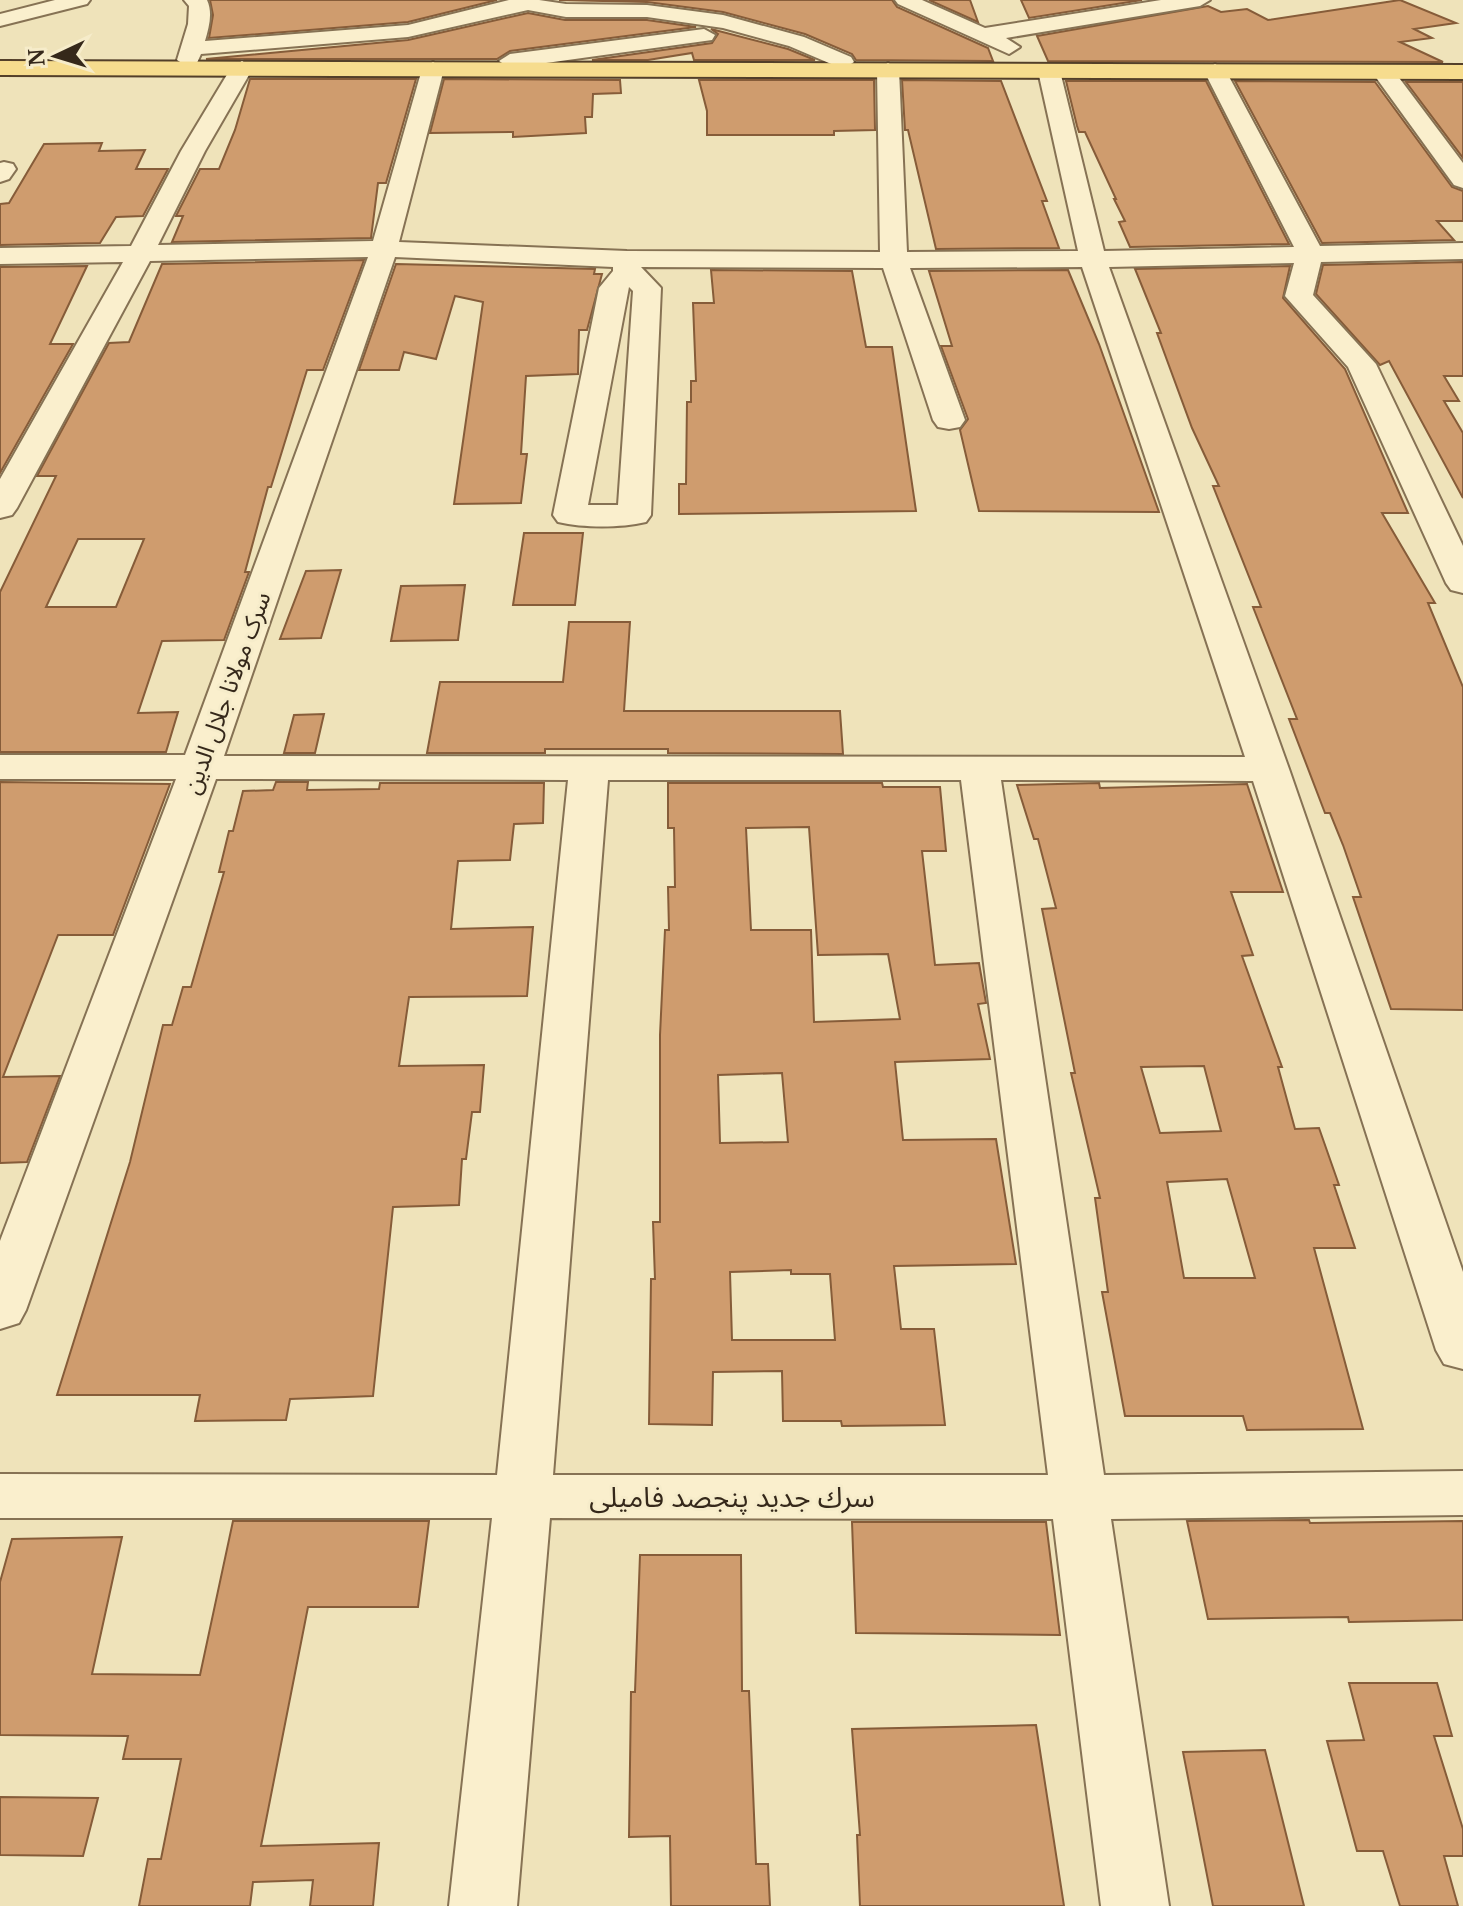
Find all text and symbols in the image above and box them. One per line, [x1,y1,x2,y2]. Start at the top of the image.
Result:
north arrow [16,16,96,96]
text: N [19,48,51,67]
street label: سرک مولانا جلال الدین [174,587,278,798]
street label: سرك جدید پنجصد فامیلی [589,1477,875,1515]

